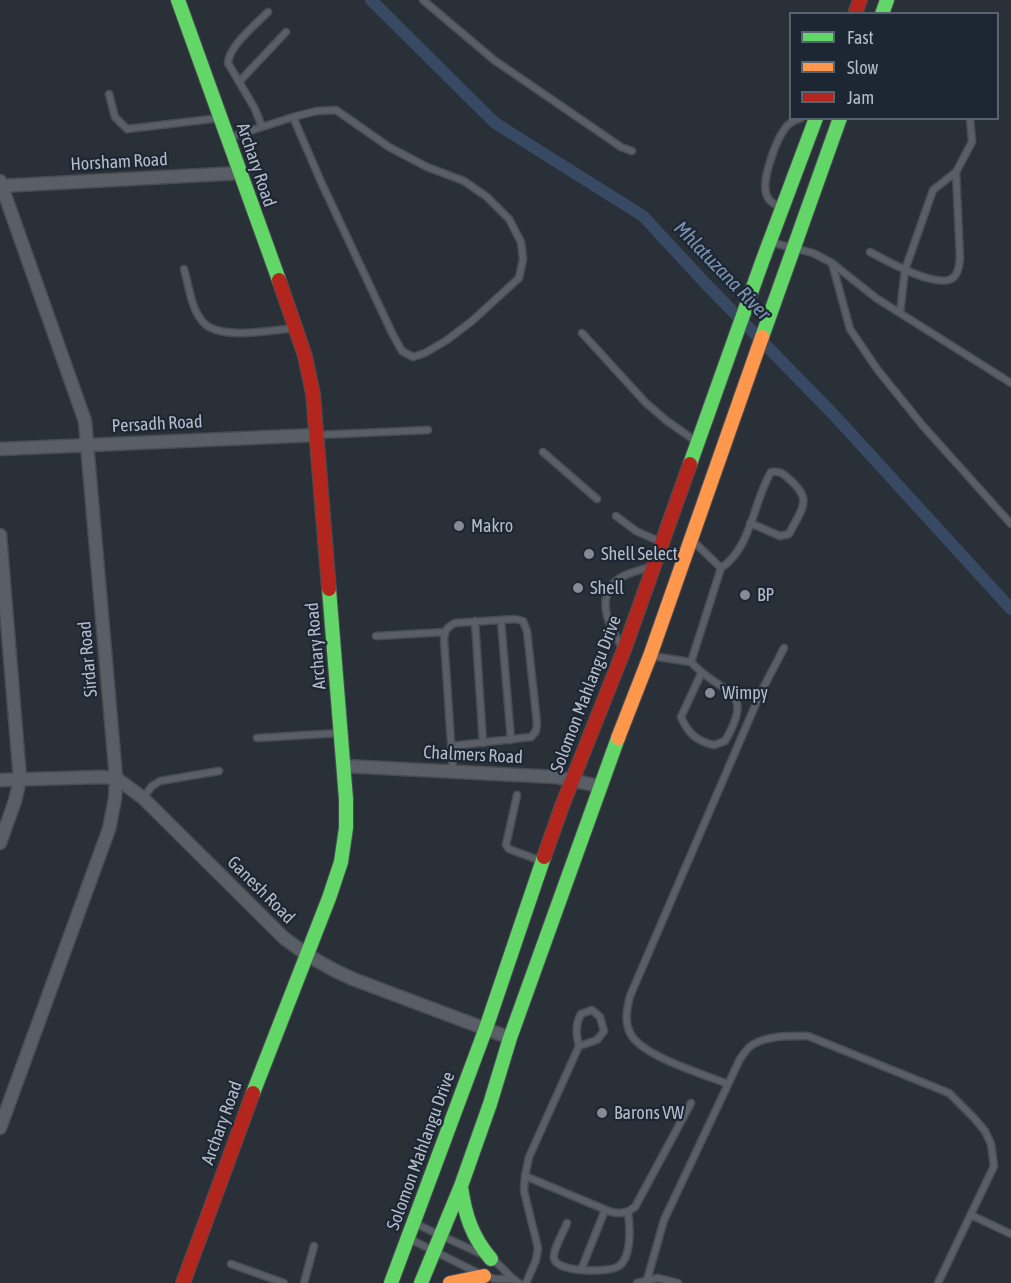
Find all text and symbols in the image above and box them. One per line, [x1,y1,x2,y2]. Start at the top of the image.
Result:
legend [789,12,999,120]
text: Fast [847,27,874,48]
text: Slow [847,57,878,78]
text: Jam [847,87,874,108]
street label: Archary Road [232,120,280,210]
street label: Horsham Road [70,149,168,175]
water label: Mhlatuzana River [669,216,775,326]
street label: Persadh Road [111,411,203,437]
place label: Makro [471,515,513,537]
marker: Makro [452,519,466,533]
place label: Shell Select [601,543,678,565]
marker: Shell Select [582,547,596,561]
place label: Shell [590,577,624,599]
marker: Shell [571,581,585,595]
place label: BP [757,584,774,606]
marker: BP [738,588,752,602]
street label: Archary Road [301,602,331,690]
street label: Solomon Mahlangu Drive [546,612,626,776]
street label: Sirdar Road [74,620,102,698]
place label: Wimpy [722,682,768,704]
marker: Wimpy [703,686,717,700]
street label: Chalmers Road [423,742,523,768]
street label: Ganesh Road [223,852,299,928]
street label: Solomon Mahlangu Drive [382,1069,460,1233]
street label: Archary Road [197,1078,247,1168]
place label: Barons VW [614,1102,684,1124]
marker: Barons VW [595,1106,609,1120]

